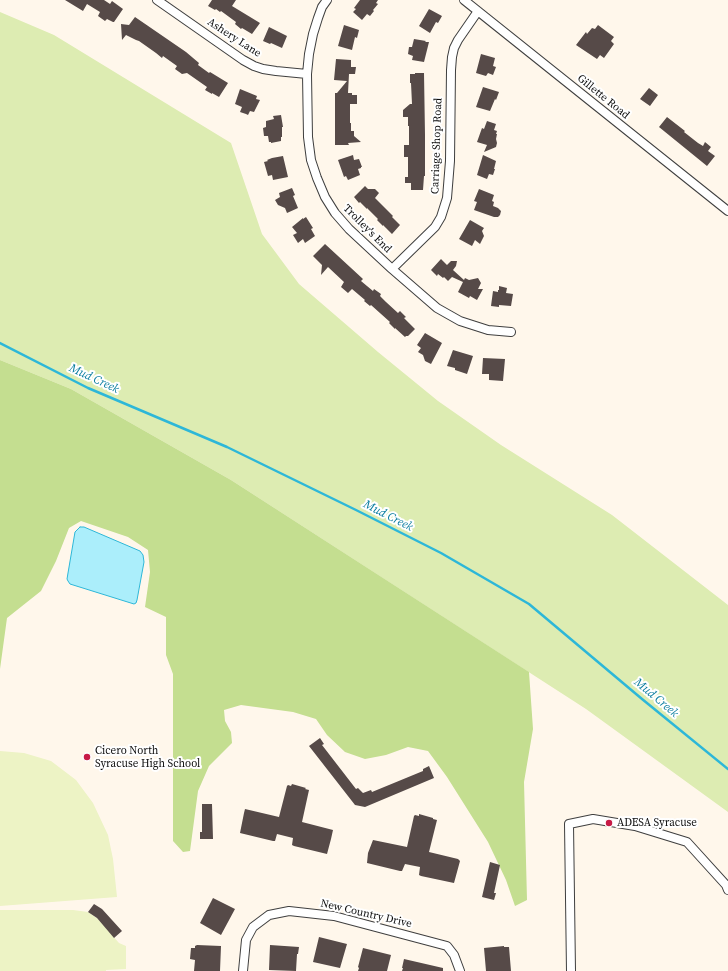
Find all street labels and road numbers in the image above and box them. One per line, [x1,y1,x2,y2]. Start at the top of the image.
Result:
street label: Ashery Lane [205,16,263,60]
street label: Gillette Road [574,72,632,122]
street label: Carriage Shop Road [429,98,445,194]
street label: Trolley's End [340,202,394,256]
street label: New Country Drive [319,897,413,931]

